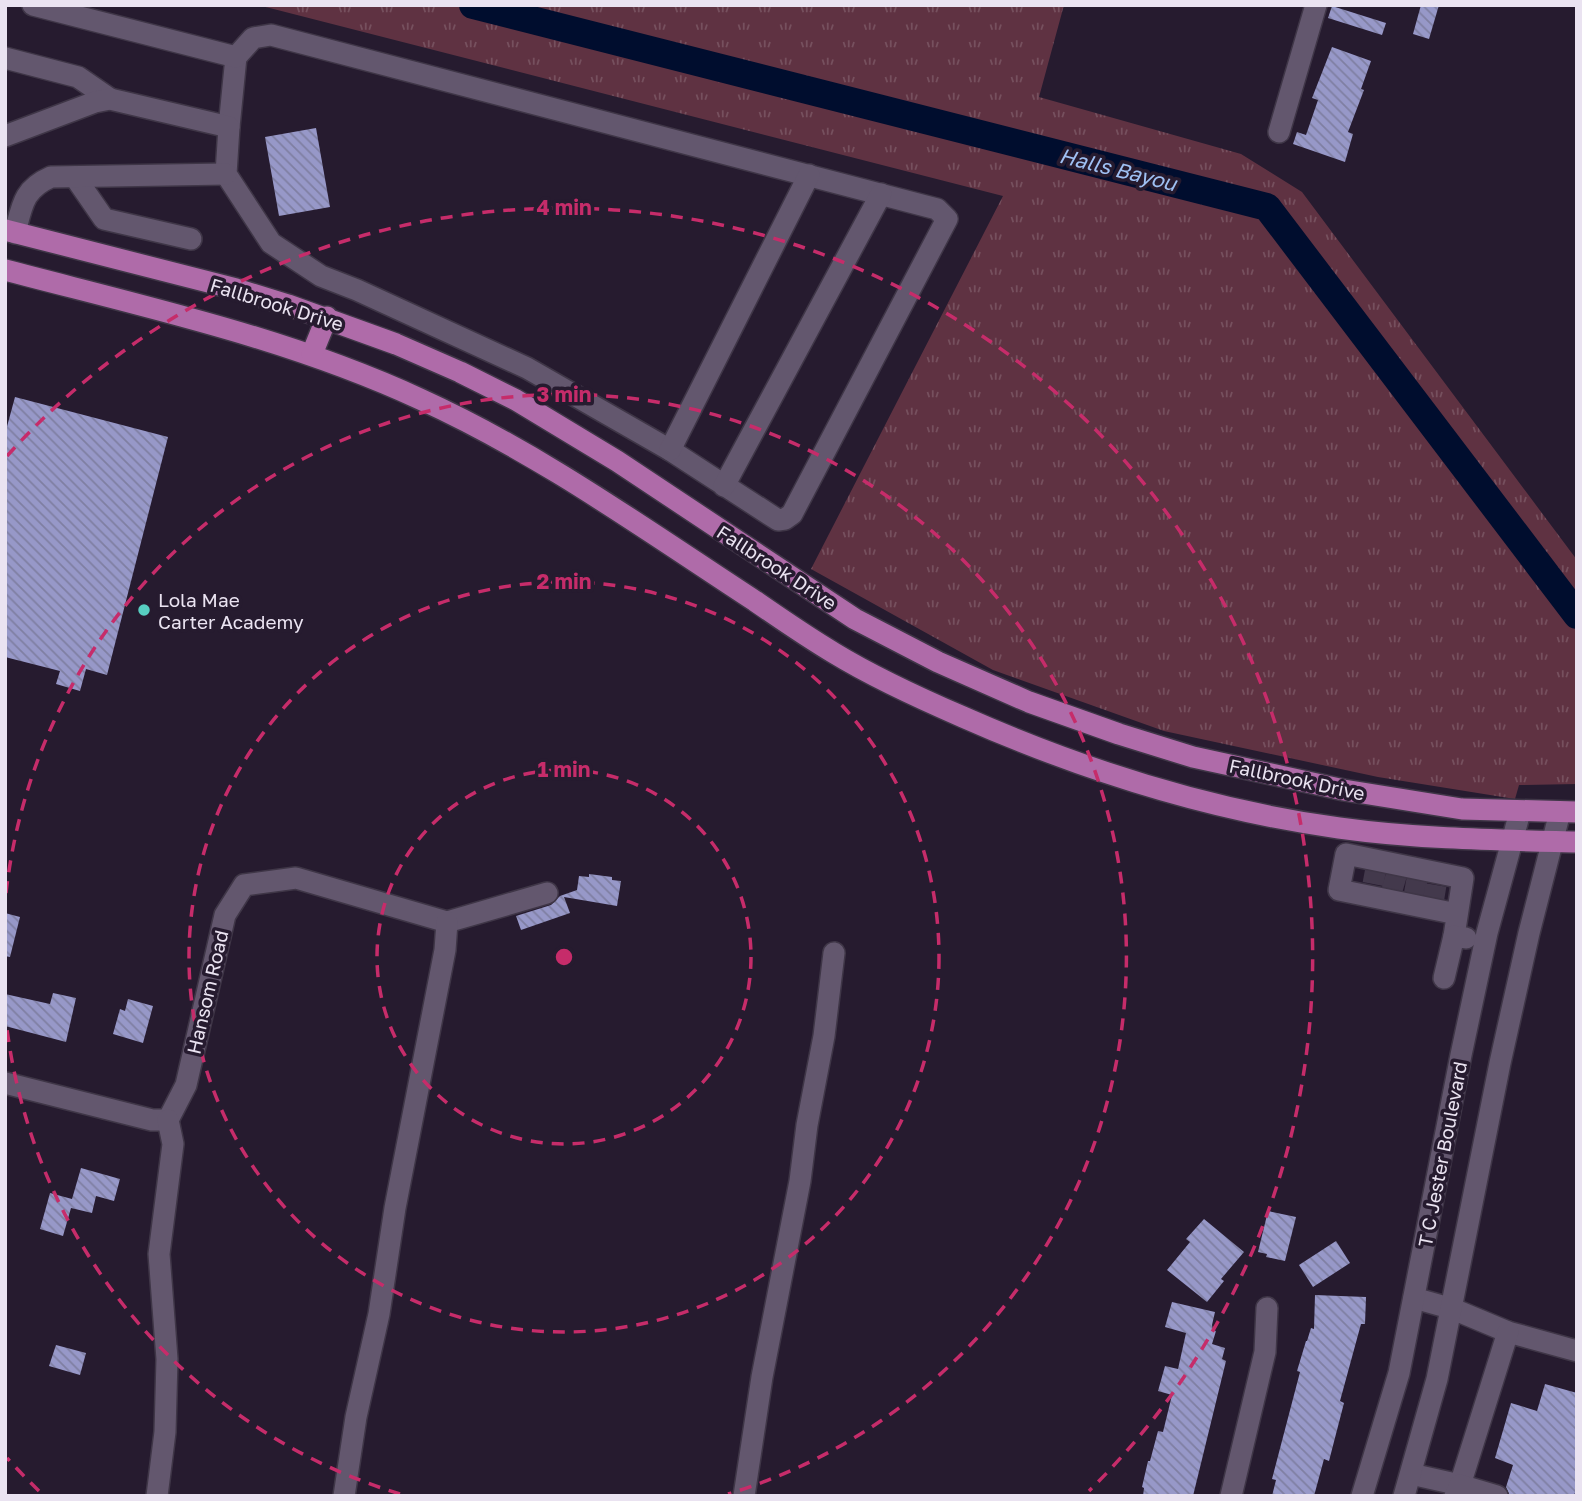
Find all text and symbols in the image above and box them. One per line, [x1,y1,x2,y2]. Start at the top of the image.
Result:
water label: Halls Bayou [1057,142,1181,196]
text: 4 min [536,194,592,220]
street label: Fallbrook Drive [208,273,346,335]
text: 3 min [537,381,591,407]
street label: Fallbrook Drive [713,520,841,614]
text: 2 min [537,568,591,594]
place label: Lola Mae Carter Academy [158,588,304,633]
marker: Lola Mae Carter Academy [136,602,152,618]
street label: Fallbrook Drive [1227,753,1367,805]
text: 1 min [538,756,590,782]
street label: Hansom Road [182,928,232,1056]
centre of rings [552,945,576,969]
street label: T C Jester Boulevard [1413,1059,1471,1249]

